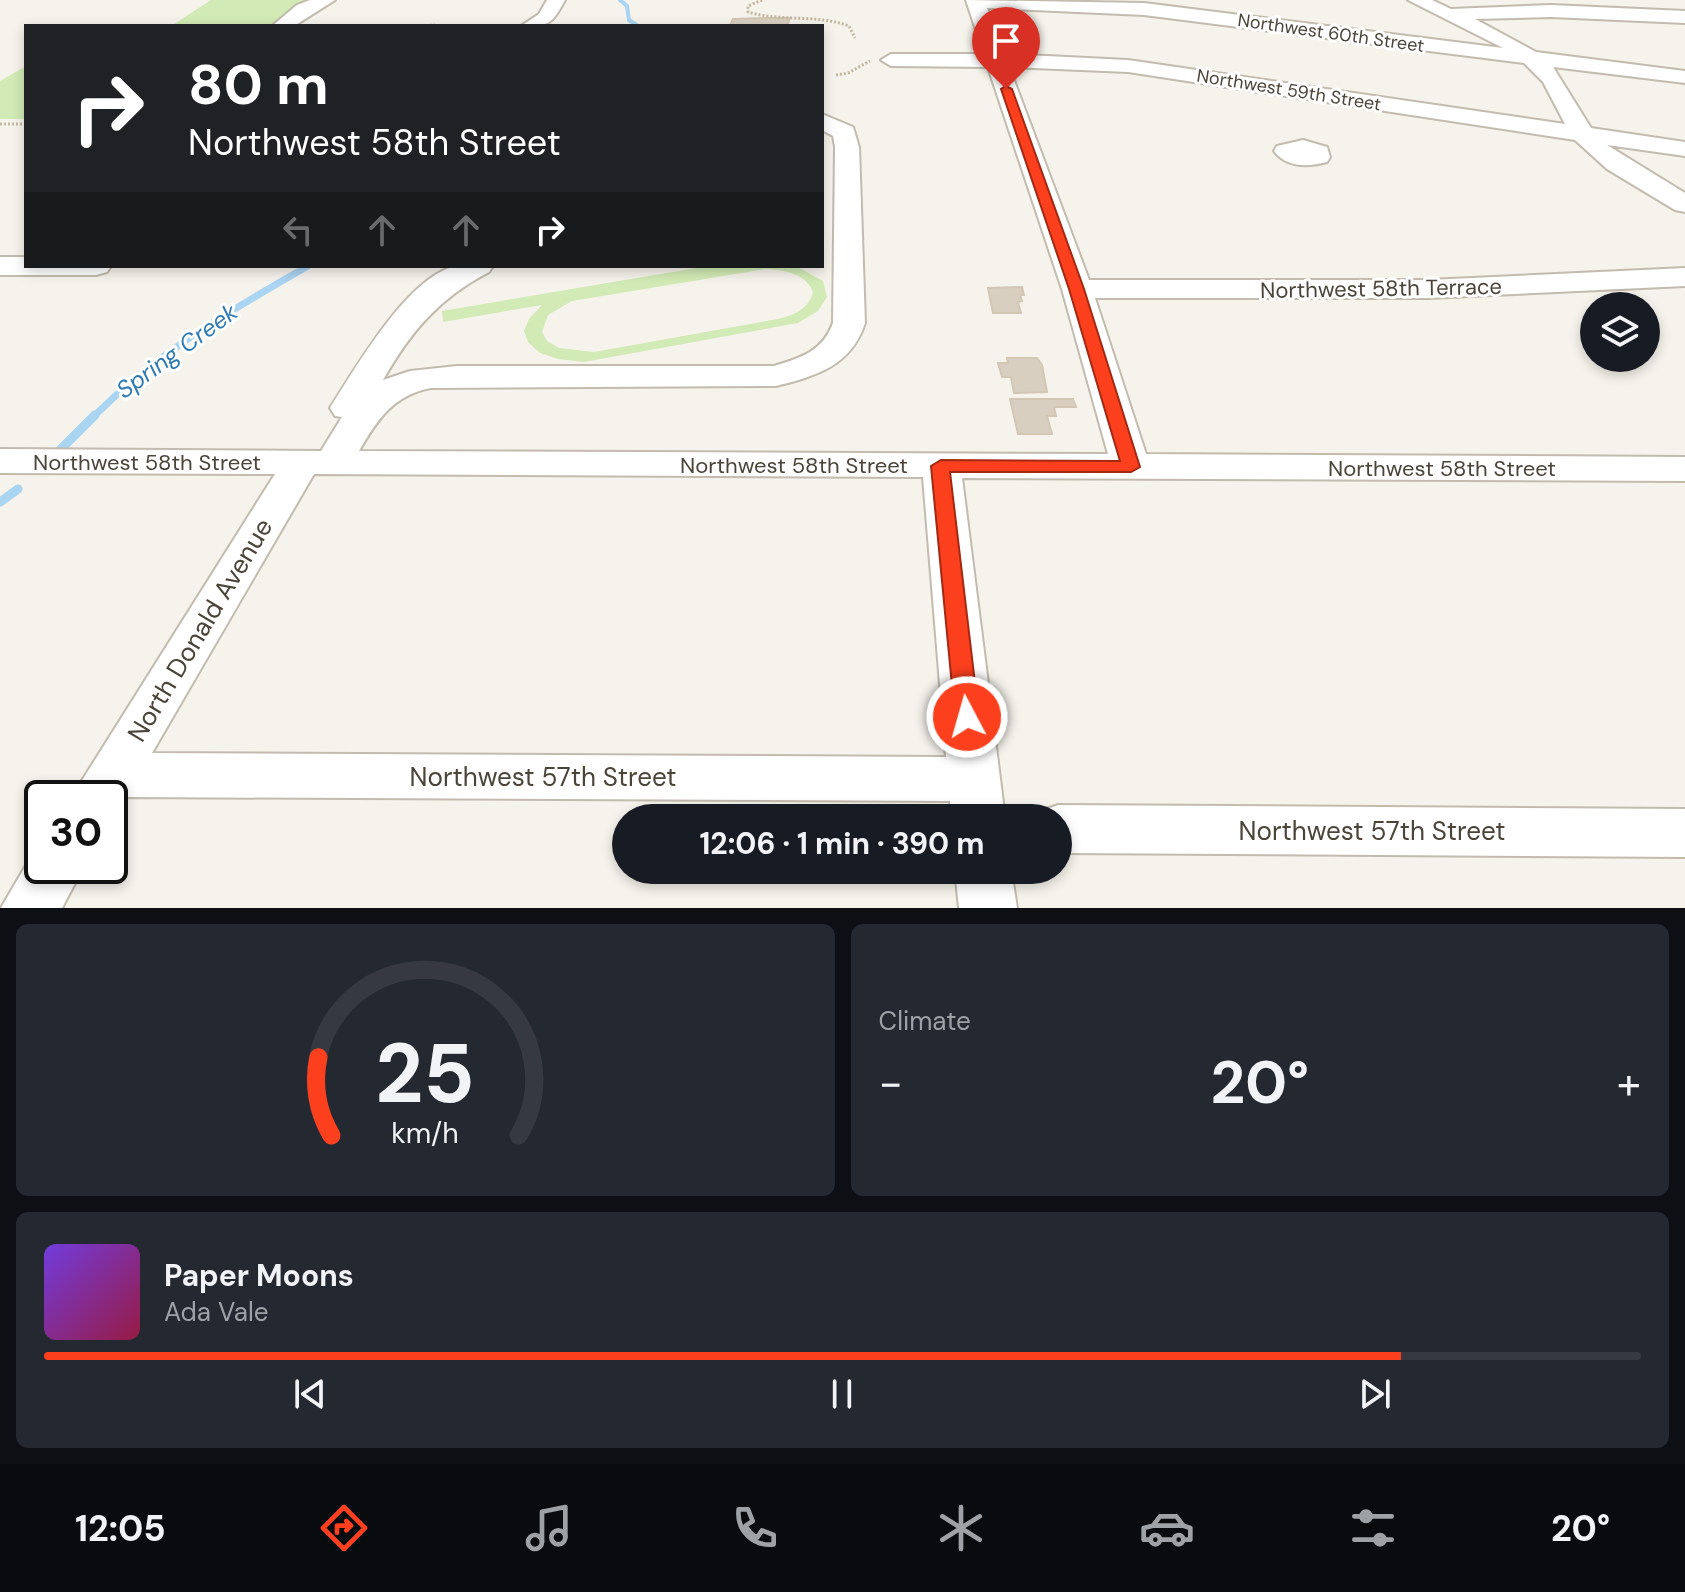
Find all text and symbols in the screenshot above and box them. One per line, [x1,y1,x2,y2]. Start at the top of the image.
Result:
pin [972,7,1040,89]
street label: Northwest 60th Street [1236,8,1426,58]
icon: arrive [984,19,1028,63]
text: 80 m [188,48,329,121]
icon: right [56,56,160,160]
street label: Northwest 59th Street [1195,64,1383,116]
text: Northwest 58th Street [188,119,561,166]
icon: left [276,208,320,252]
icon: ahead [360,208,404,252]
icon: ahead [444,208,488,252]
icon: right [528,208,572,252]
street label: Northwest 58th Terrace [1260,272,1502,305]
map controls [1580,292,1660,372]
button: layers [1580,292,1660,372]
water label: Spring Creek [110,296,244,405]
street label: Northwest 58th Street [33,448,261,477]
street label: Northwest 58th Street [680,451,908,480]
street label: Northwest 58th Street [1328,454,1556,483]
street label: North Donald Avenue [120,512,280,748]
position arrow [925,675,1009,759]
street label: Northwest 57th Street [410,760,676,794]
speed limit sign: 30 [24,780,128,884]
street label: Northwest 57th Street [1239,814,1505,848]
text: 12:06 · 1 min · 390 m [699,824,985,863]
text: Climate [879,1004,971,1038]
text: 25 [375,1019,475,1128]
text: 20° [1211,1043,1309,1122]
text: − [879,1054,903,1112]
text: + [1617,1054,1641,1112]
text: km/h [391,1115,459,1152]
text: Paper Moons [164,1256,354,1295]
text: Ada Vale [164,1295,269,1329]
icon: previous [288,1372,332,1416]
icon: pause [820,1372,864,1416]
icon: next [1353,1372,1397,1416]
icon: directions [316,1500,372,1556]
icon: music [521,1500,577,1556]
icon: phone [727,1500,783,1556]
icon: climate [933,1500,989,1556]
icon: car [1139,1500,1195,1556]
icon: filters [1345,1500,1401,1556]
text: 12:05 [75,1505,166,1552]
text: 20° [1551,1505,1610,1552]

